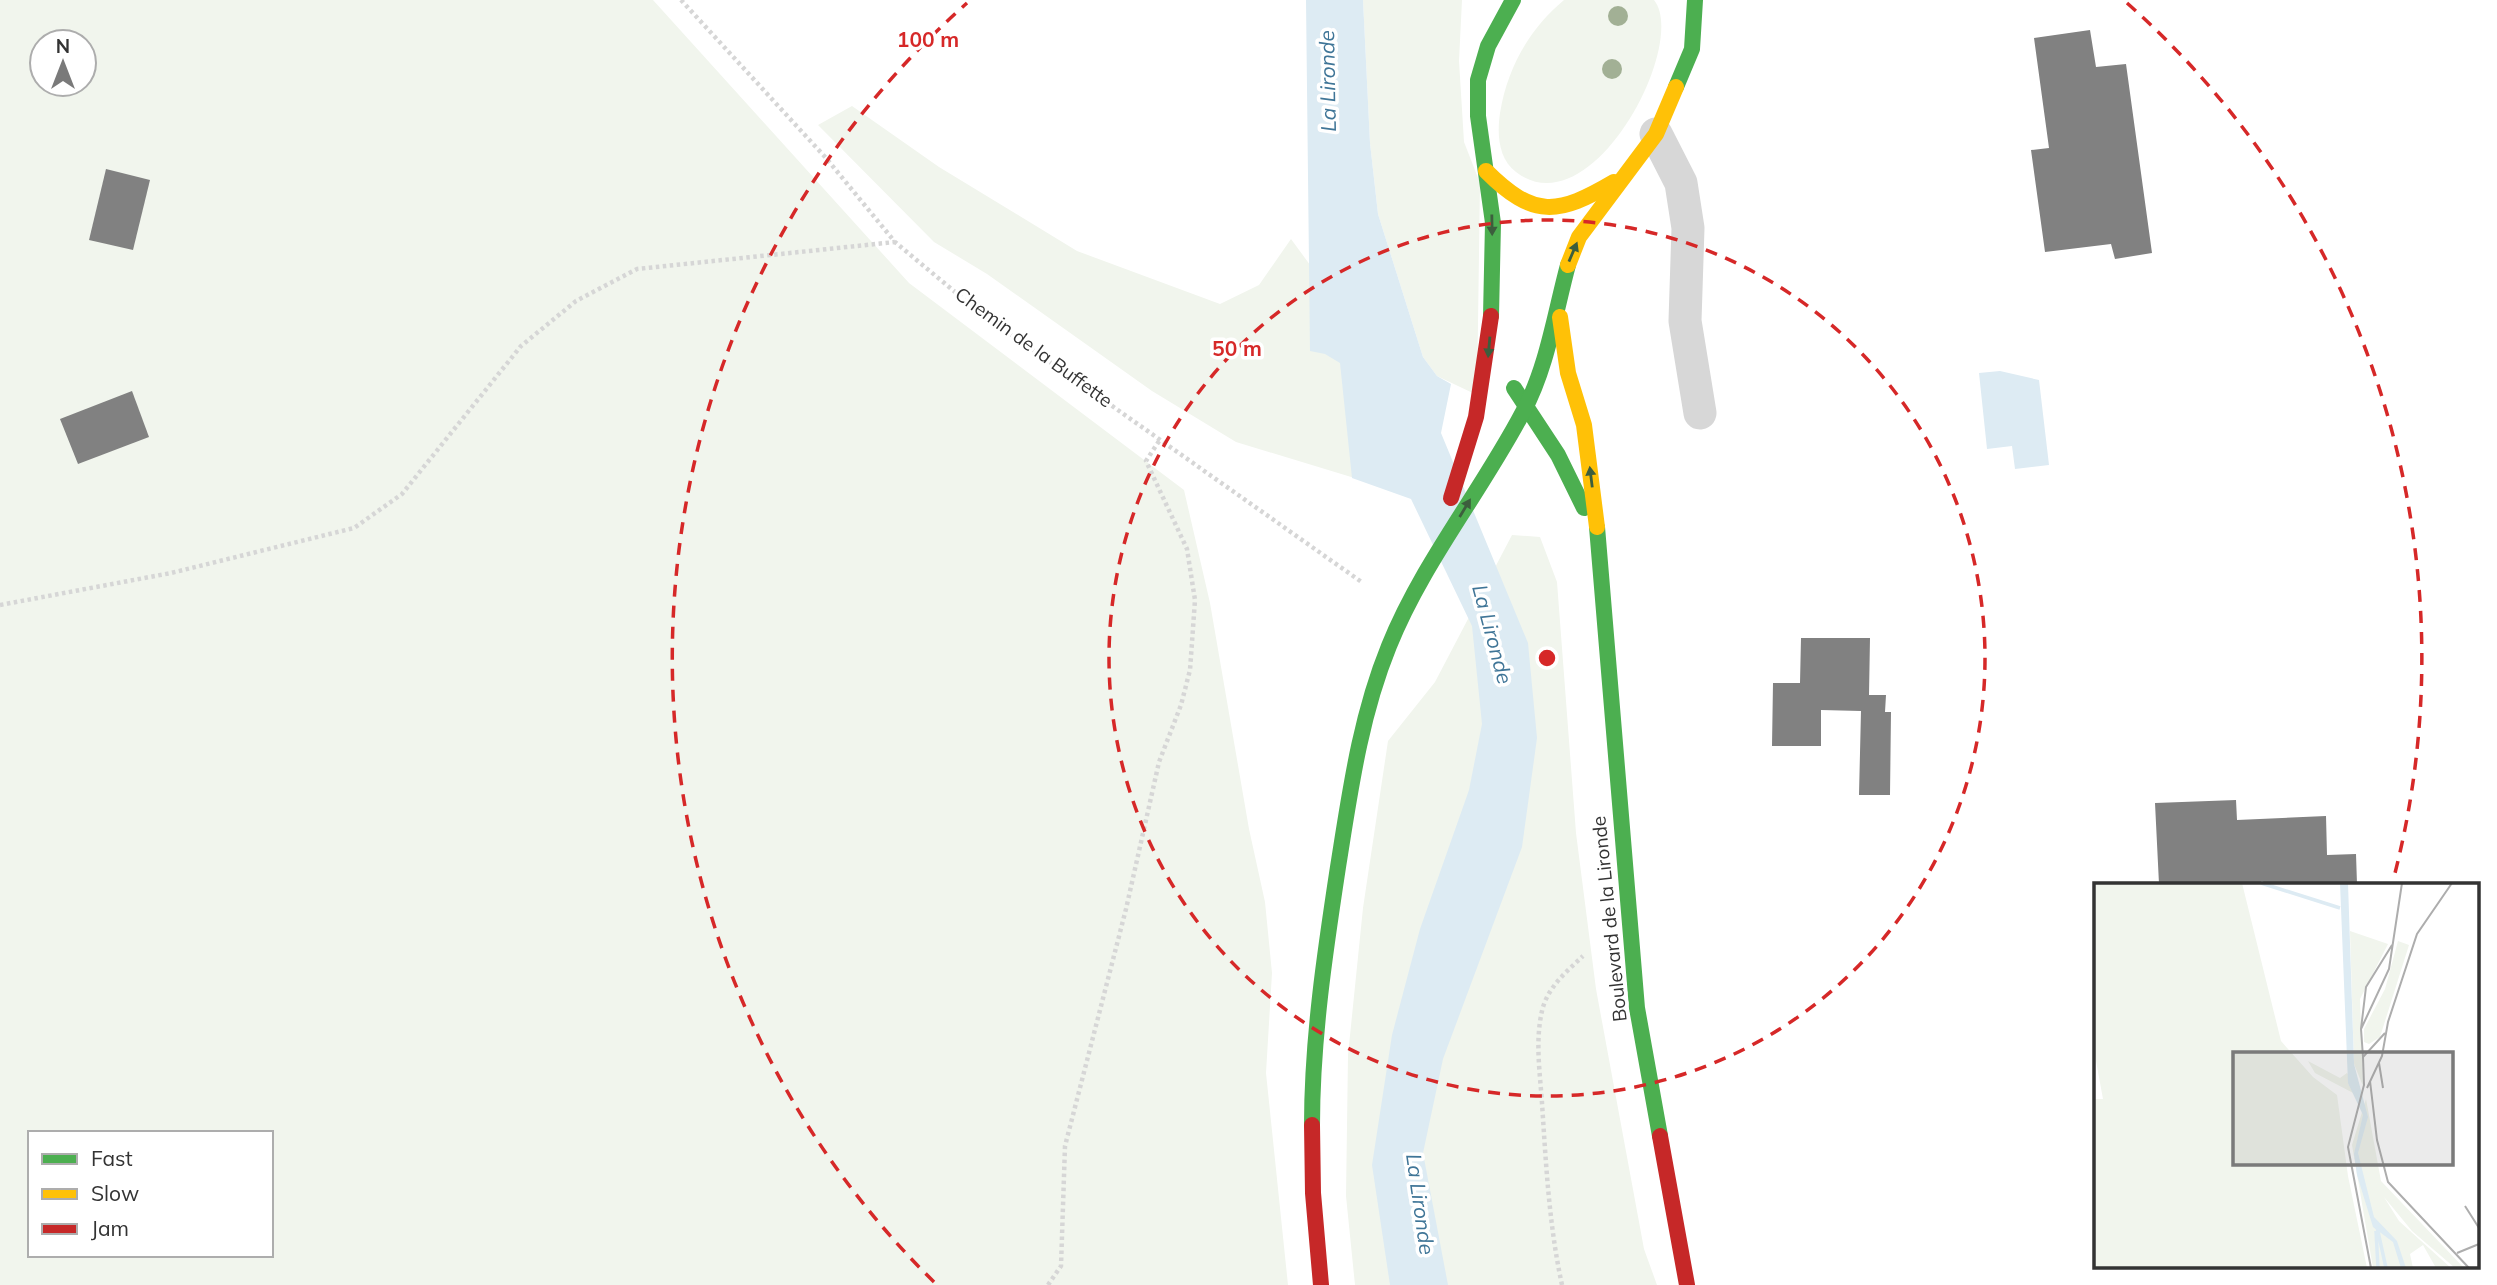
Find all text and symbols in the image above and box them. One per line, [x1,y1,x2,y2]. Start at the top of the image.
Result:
text: 100 m [897,26,959,52]
north arrow [28,28,98,98]
water label: La Lironde [1313,30,1341,132]
text: N [56,34,70,58]
one-way arrow [1486,214,1498,236]
one-way arrow [1567,242,1578,263]
street label: Chemin de la Buffette [950,282,1118,412]
text: 50 m [1212,335,1262,361]
one-way arrow [1483,336,1494,358]
one-way arrow [1585,466,1596,488]
one-way arrow [1458,499,1471,518]
water label: La Lironde [1467,581,1519,687]
centre of rings [1535,646,1559,670]
street label: Boulevard de la Lironde [1586,815,1632,1023]
inset map [2094,883,2480,1268]
legend [28,1131,273,1257]
text: Fast [91,1145,133,1171]
water label: La Lironde [1401,1152,1441,1256]
text: Slow [91,1180,139,1206]
text: Jam [91,1215,129,1241]

